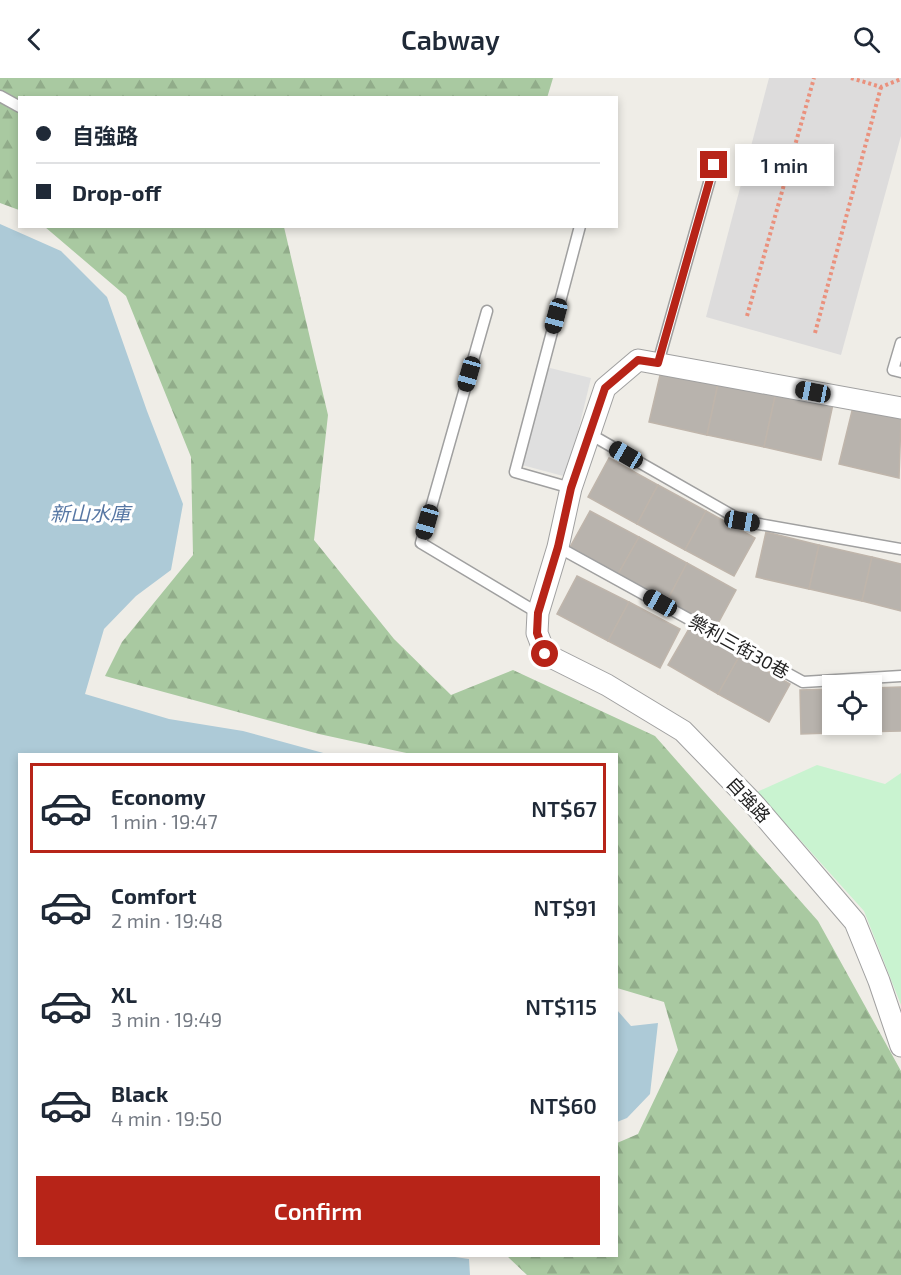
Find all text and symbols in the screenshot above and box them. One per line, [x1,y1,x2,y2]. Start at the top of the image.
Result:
icon: back [18,23,51,56]
text: Cabway [401,23,500,55]
icon: search [850,23,883,56]
text: 自強路 [72,122,138,148]
callout: 1 min [735,144,834,186]
route end [700,151,727,178]
text: 1 min [761,153,808,177]
text: Drop-off [72,179,161,205]
car [543,296,569,336]
car [455,354,483,394]
car [794,380,832,404]
car [606,438,646,472]
water label: 新山水庫 [50,501,133,525]
car [413,502,441,542]
car [723,509,761,533]
car [640,586,680,620]
street label: 樂利三街30巷 [686,610,793,683]
route start [531,640,558,667]
map controls [822,675,882,735]
button: locate [822,675,882,735]
street label: 自強路 [722,772,775,827]
icon: car [39,781,93,835]
text: Economy [111,783,206,809]
text: NT$67 [531,795,597,821]
text: 1 min · 19:47 [111,809,218,833]
icon: car [39,880,93,934]
text: Comfort [111,882,196,908]
text: NT$91 [534,894,597,920]
text: 2 min · 19:48 [111,908,223,932]
icon: car [39,979,93,1033]
text: XL [111,981,137,1007]
text: NT$115 [525,993,597,1019]
text: 3 min · 19:49 [111,1007,222,1031]
icon: car [39,1078,93,1132]
text: Black [111,1080,168,1106]
text: NT$60 [529,1092,597,1118]
text: 4 min · 19:50 [111,1106,222,1130]
button: Confirm [36,1176,600,1245]

